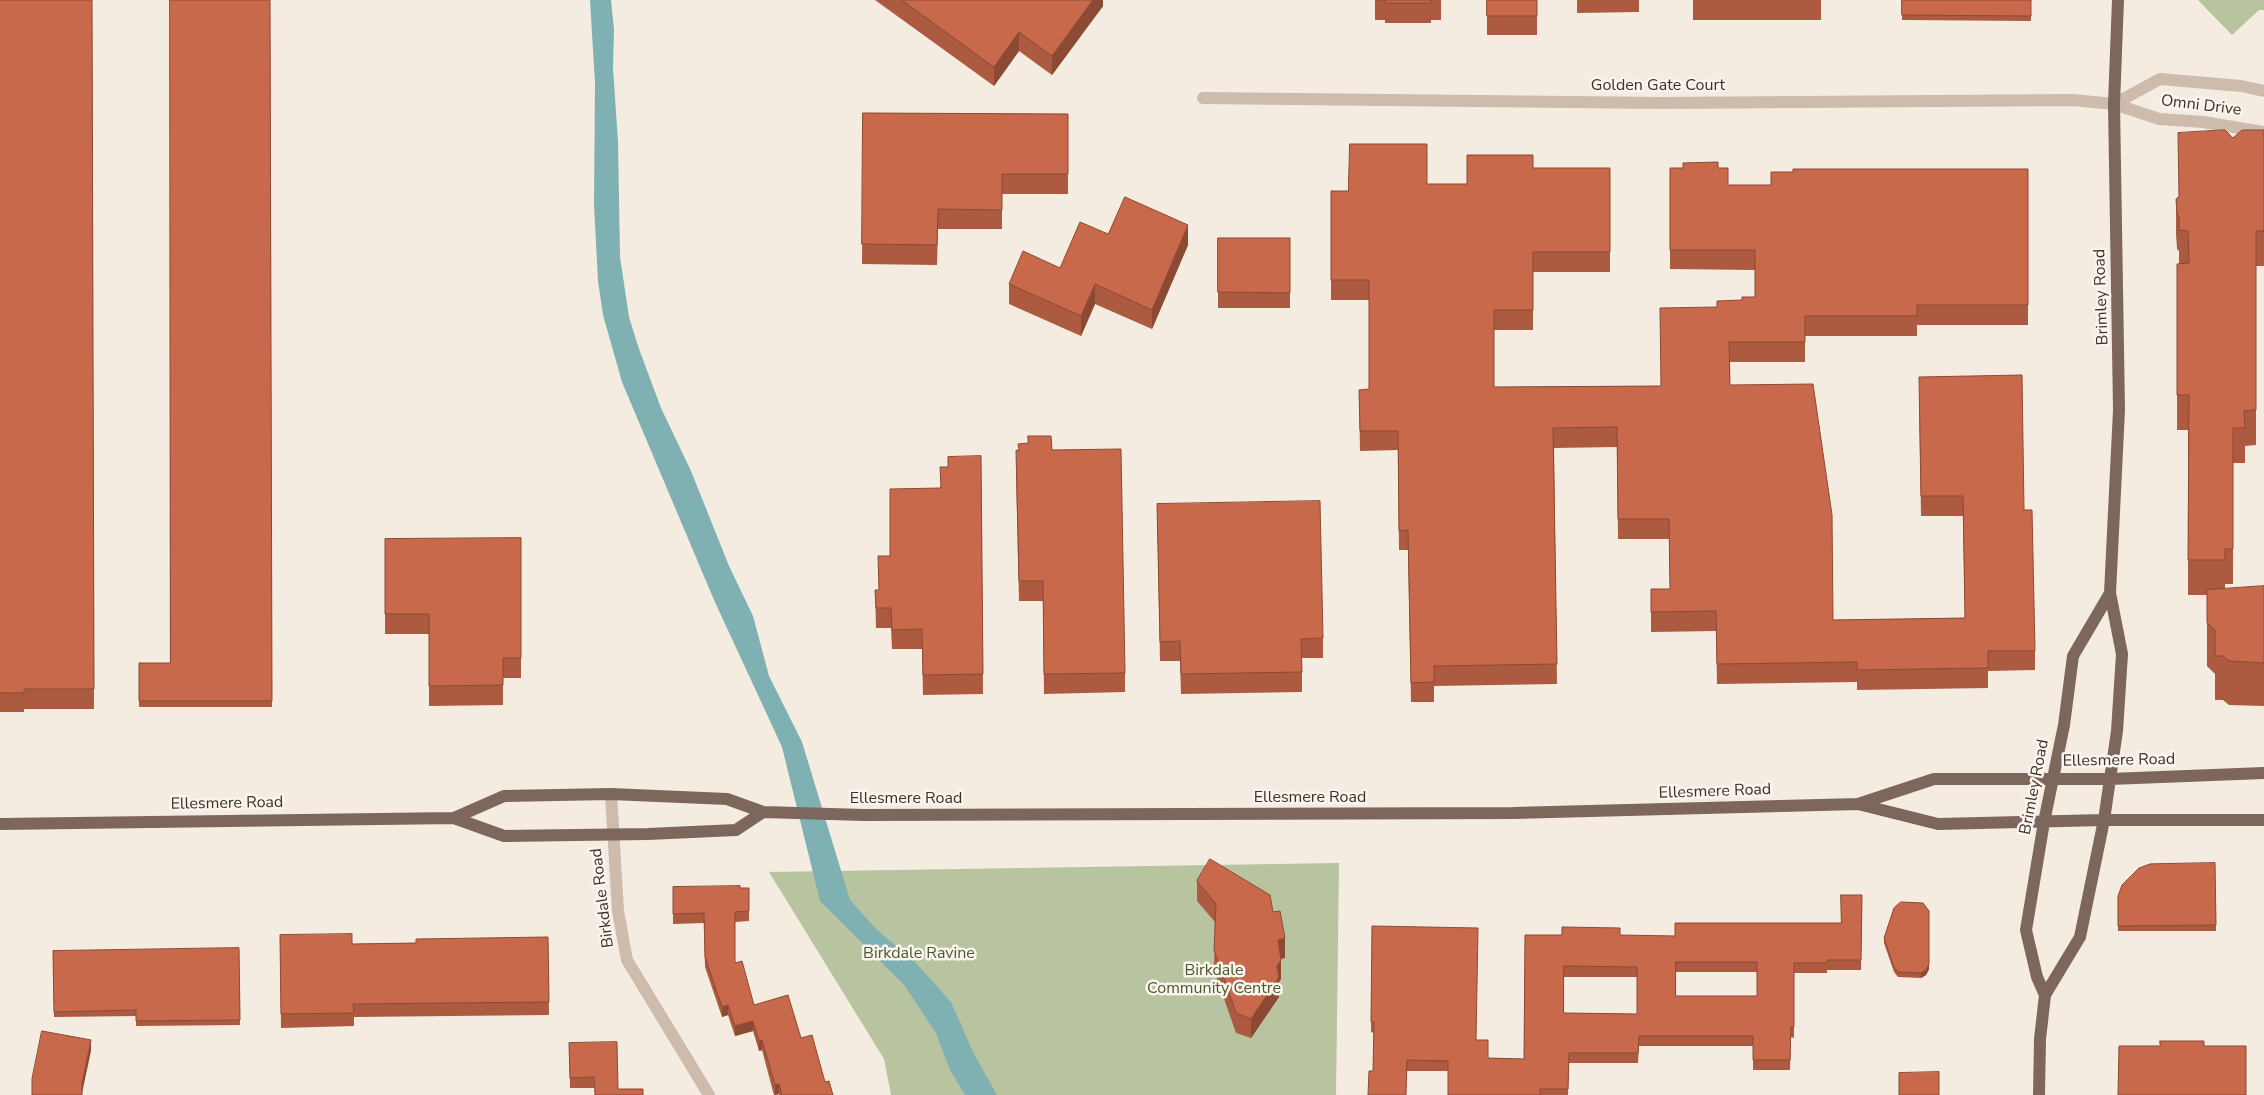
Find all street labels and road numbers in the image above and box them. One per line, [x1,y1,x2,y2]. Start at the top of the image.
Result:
street label: Golden Gate Court [1591,76,1725,96]
street label: Omni Drive [2160,92,2242,120]
street label: Brimley Road [2091,248,2113,346]
street label: Brimley Road [2016,738,2054,836]
street label: Ellesmere Road [2063,750,2175,772]
street label: Ellesmere Road [1658,780,1772,804]
street label: Ellesmere Road [1254,788,1366,808]
street label: Ellesmere Road [850,789,962,809]
street label: Ellesmere Road [171,793,283,815]
street label: Birkdale Road [587,847,619,949]

